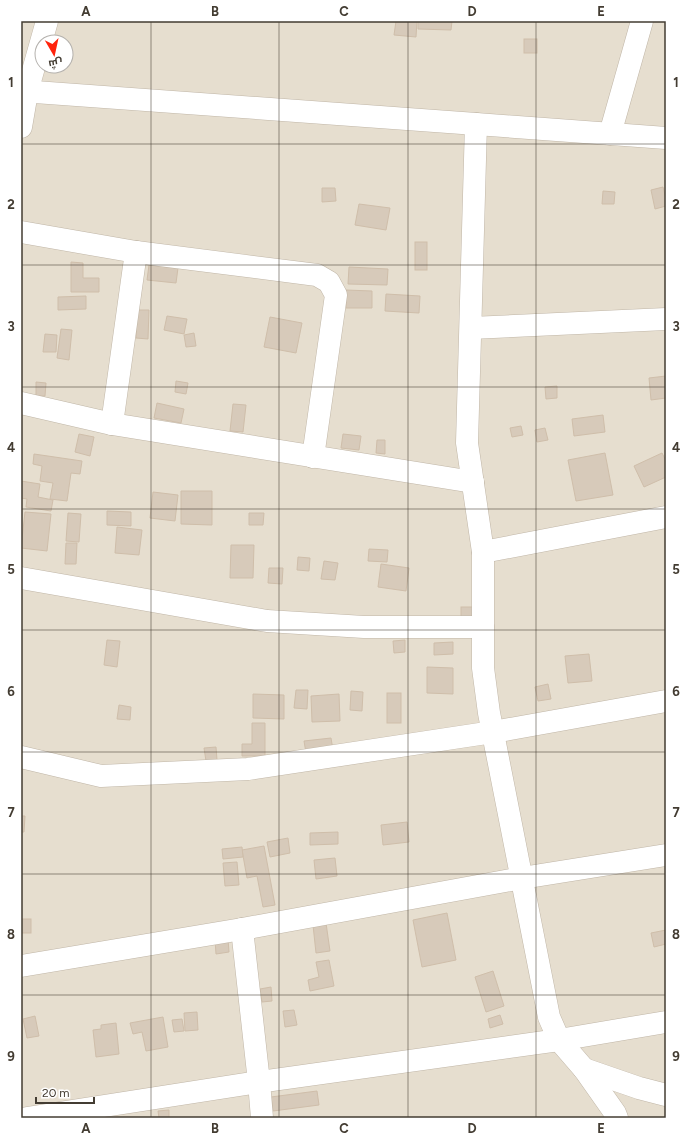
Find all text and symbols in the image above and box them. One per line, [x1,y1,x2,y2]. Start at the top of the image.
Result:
text: A [81,4,91,19]
text: B [211,4,219,19]
text: C [339,4,349,19]
text: D [467,4,477,19]
text: E [597,4,605,19]
north arrow [34,34,74,74]
text: ش [47,56,63,71]
text: 1 [8,75,14,90]
text: 1 [673,75,679,90]
text: 2 [7,197,15,212]
text: 2 [672,197,680,212]
text: 3 [7,319,15,334]
text: 3 [672,319,680,334]
text: 4 [7,440,15,455]
text: 4 [672,440,680,455]
text: 5 [7,562,15,577]
text: 5 [672,562,680,577]
text: 6 [7,684,15,699]
text: 6 [672,684,680,699]
text: 7 [7,805,15,820]
text: 7 [672,805,680,820]
text: 8 [7,927,15,942]
text: 8 [672,927,680,942]
text: 9 [7,1049,15,1064]
text: 9 [672,1049,680,1064]
scale bar [36,1079,94,1105]
text: 20 m [42,1086,70,1100]
text: A [81,1121,91,1136]
text: B [211,1121,219,1136]
text: C [339,1121,349,1136]
text: D [467,1121,477,1136]
text: E [597,1121,605,1136]

